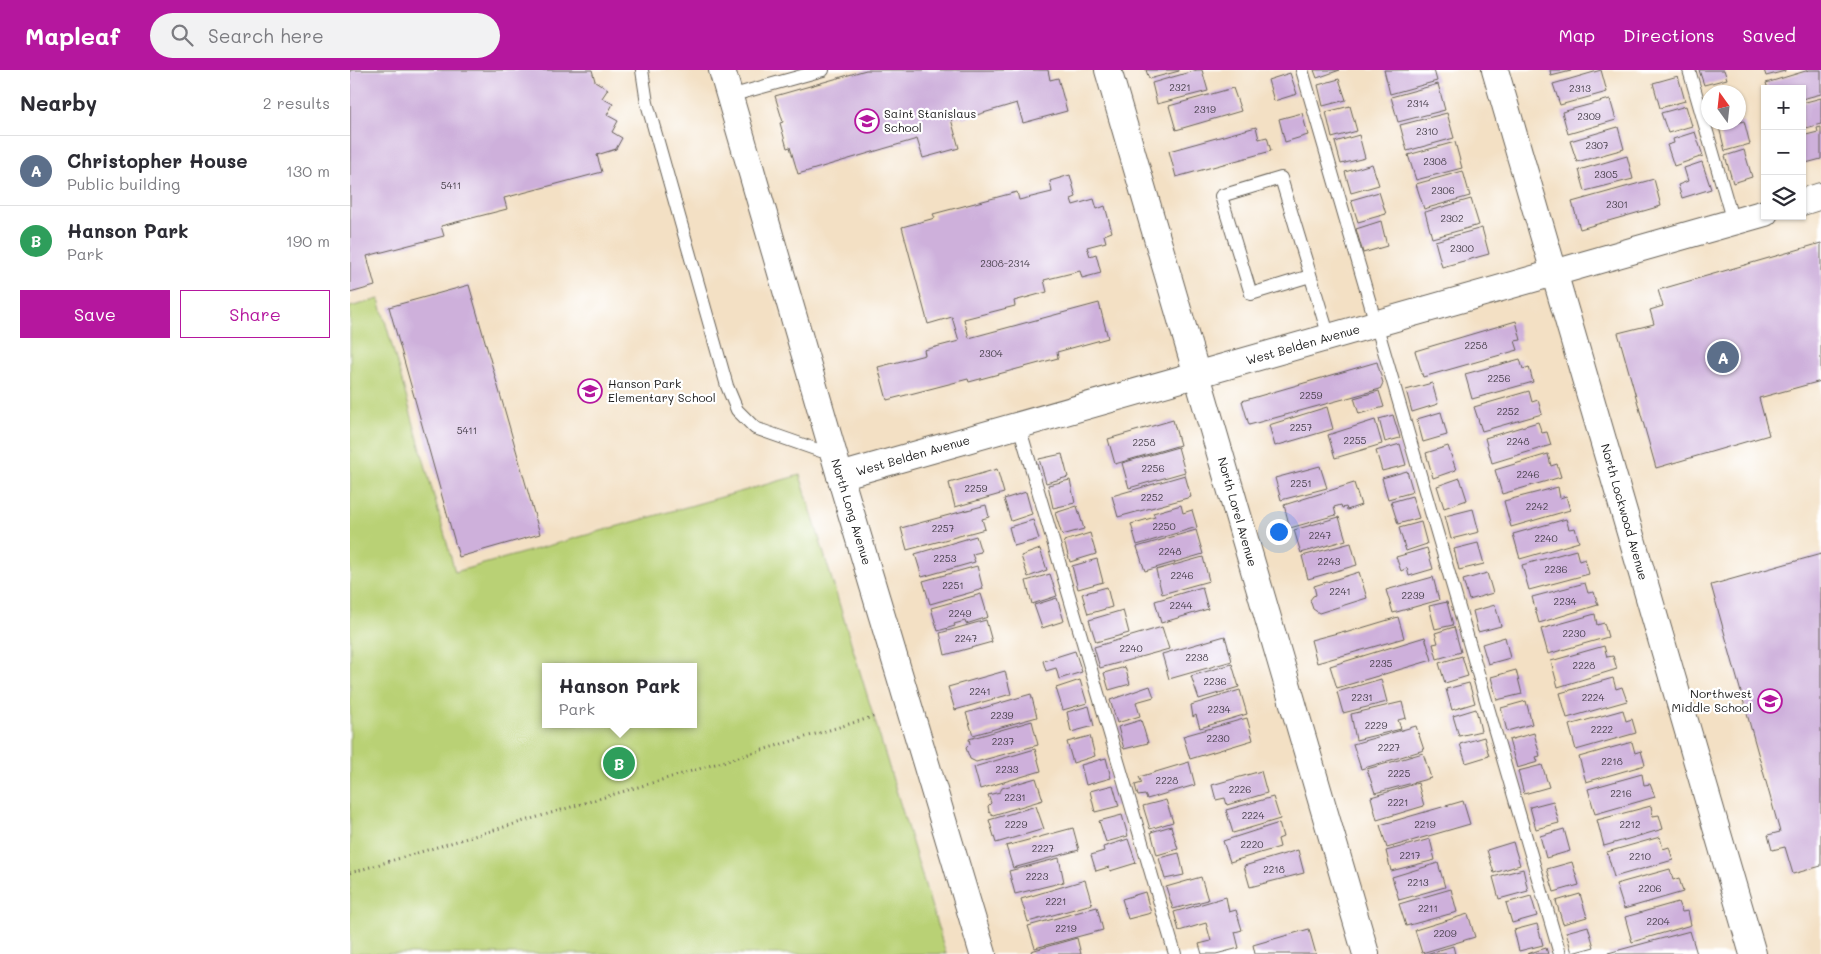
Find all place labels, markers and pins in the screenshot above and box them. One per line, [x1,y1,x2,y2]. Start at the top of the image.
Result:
place label: Saint Stanislaus School [884,105,976,135]
school or university icon: Saint Stanislaus School [854,108,880,134]
pin: A [1707,338,1739,376]
place label: Hanson Park Elementary School [608,375,716,405]
school or university icon: Hanson Park Elementary School [577,378,603,404]
place label: Northwest Middle School [1671,685,1752,715]
school or university icon: Northwest Middle School [1757,688,1783,714]
pin: B [603,744,635,782]

